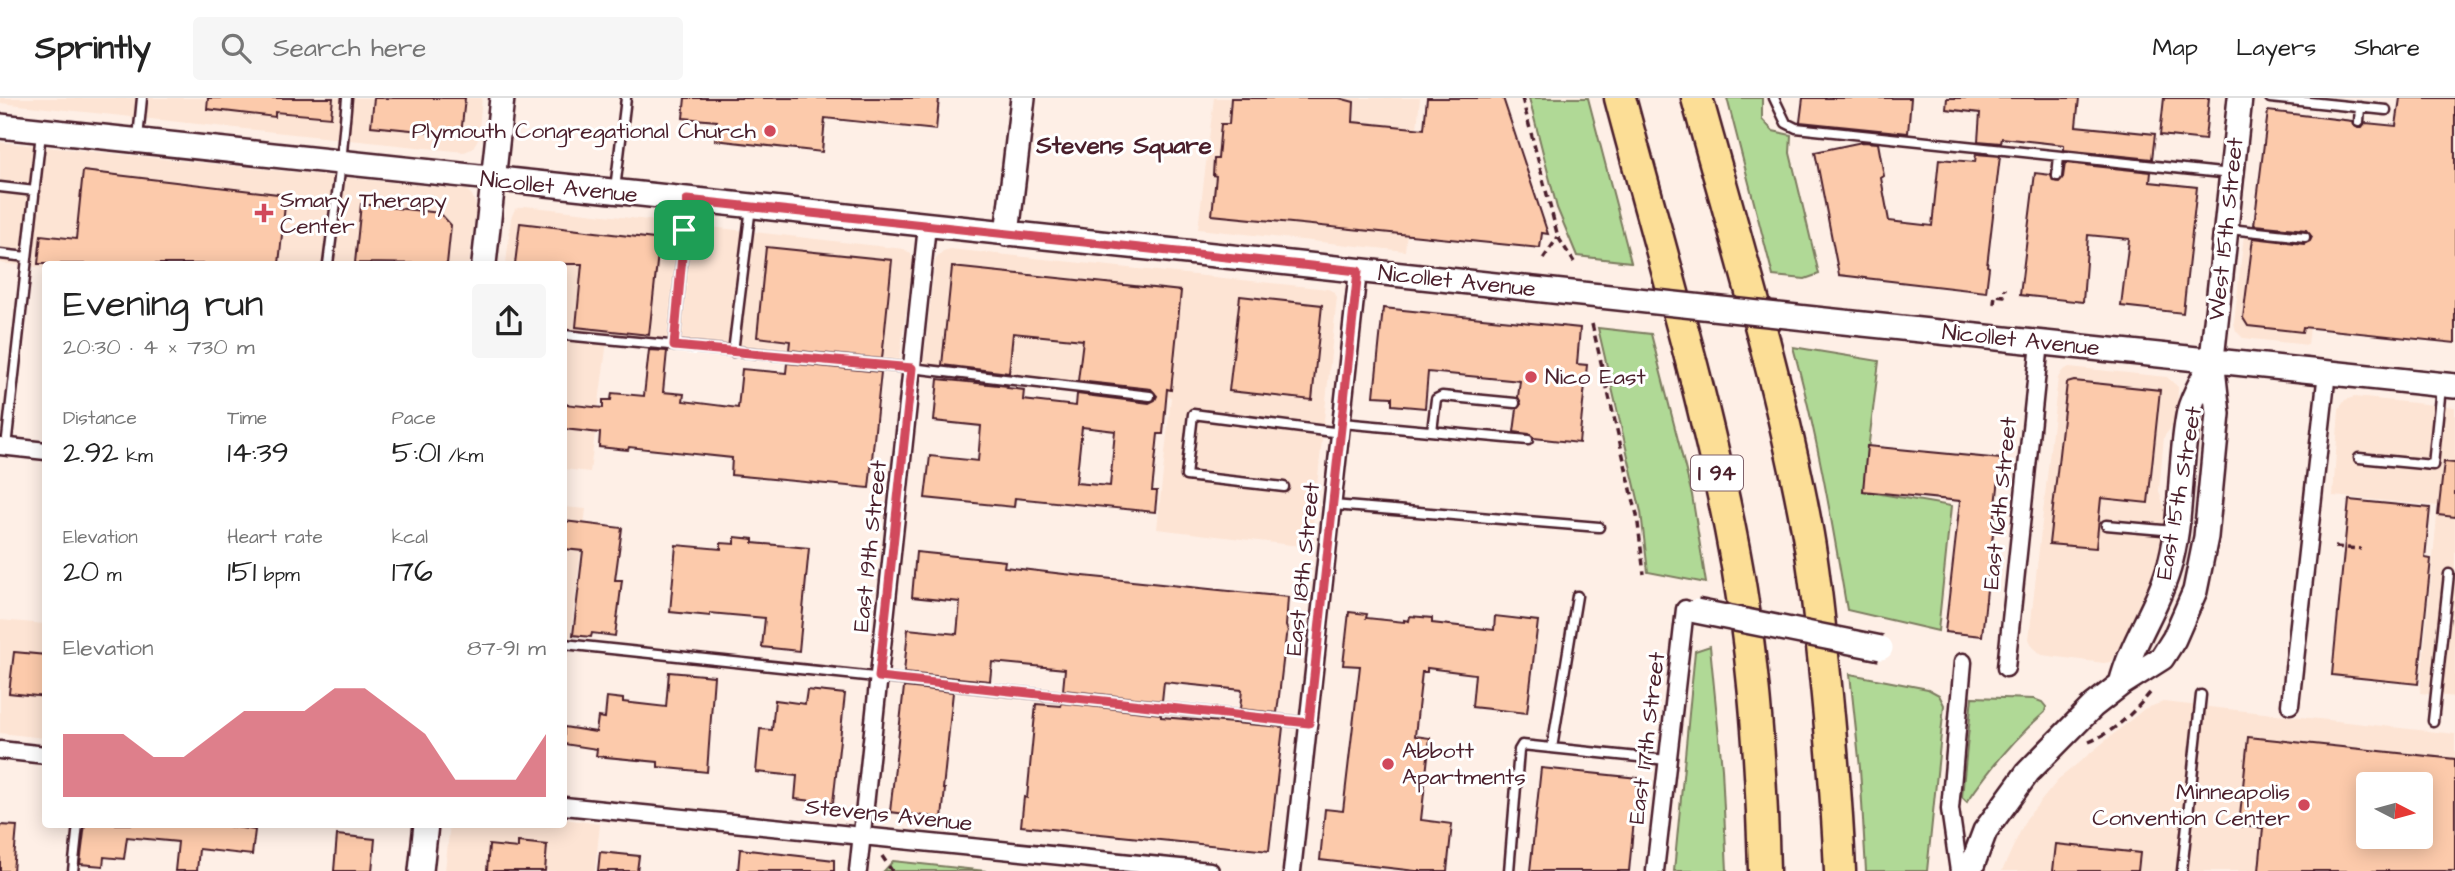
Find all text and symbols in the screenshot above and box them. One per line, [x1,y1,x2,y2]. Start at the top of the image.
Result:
search box [193,17,683,80]
text: Sprintly [35,25,151,71]
icon: search [217,29,255,67]
text: Search here [273,30,426,66]
text: Map [2153,31,2198,65]
text: Layers [2236,31,2316,65]
text: Share [2354,31,2420,65]
place label: Plymouth Congregational Church [412,115,757,148]
marker: Plymouth Congregational Church [762,123,778,139]
district label: Stevens Square [1035,129,1212,163]
street label: West 15th Street [2200,135,2252,322]
street label: Nicollet Avenue [479,163,639,211]
place label: Smary Therapy Center [280,184,447,242]
pin [654,200,714,260]
marker: Smary Therapy Center [254,203,274,223]
icon: arrive [665,211,703,249]
street label: Nicollet Avenue [1377,257,1537,305]
text: Evening run [63,279,264,331]
button: share [472,284,546,358]
street label: Nicollet Avenue [1941,316,2101,364]
text: 20:30 · 4 × 730 m [63,331,255,363]
place label: Nico East [1545,361,1646,393]
marker: Nico East [1523,369,1539,385]
street label: East 15th Street [2148,403,2210,582]
text: Distance [63,405,137,432]
text: Time [227,405,267,432]
text: Pace [392,405,436,432]
street label: East 16th Street [1975,414,2025,591]
text: 2.92 [63,432,119,474]
text: 14:39 [227,432,289,474]
text: 5:01 [392,432,441,474]
text: km [119,443,153,470]
text: /km [441,443,483,470]
road number: I 94 [1691,456,1743,490]
street label: East 19th Street [845,458,895,633]
street label: East 18th Street [1278,480,1328,657]
text: Elevation [63,524,138,551]
text: Heart rate [227,524,323,551]
text: kcal [392,524,428,551]
text: 20 [63,551,99,593]
text: 151 [227,551,256,593]
text: 176 [392,551,433,593]
text: m [99,562,122,589]
text: bpm [256,562,300,589]
text: Elevation [63,632,154,664]
text: 87–91 m [467,632,546,664]
street label: East 17th Street [1621,649,1674,826]
place label: Abbott Apartments [1402,735,1526,793]
marker: Abbott Apartments [1380,756,1396,772]
north arrow [2356,772,2432,849]
map controls [2356,772,2433,849]
place label: Minneapolis Convention Center [2092,776,2290,834]
street label: Stevens Avenue [804,790,974,840]
marker: Minneapolis Convention Center [2296,797,2312,813]

